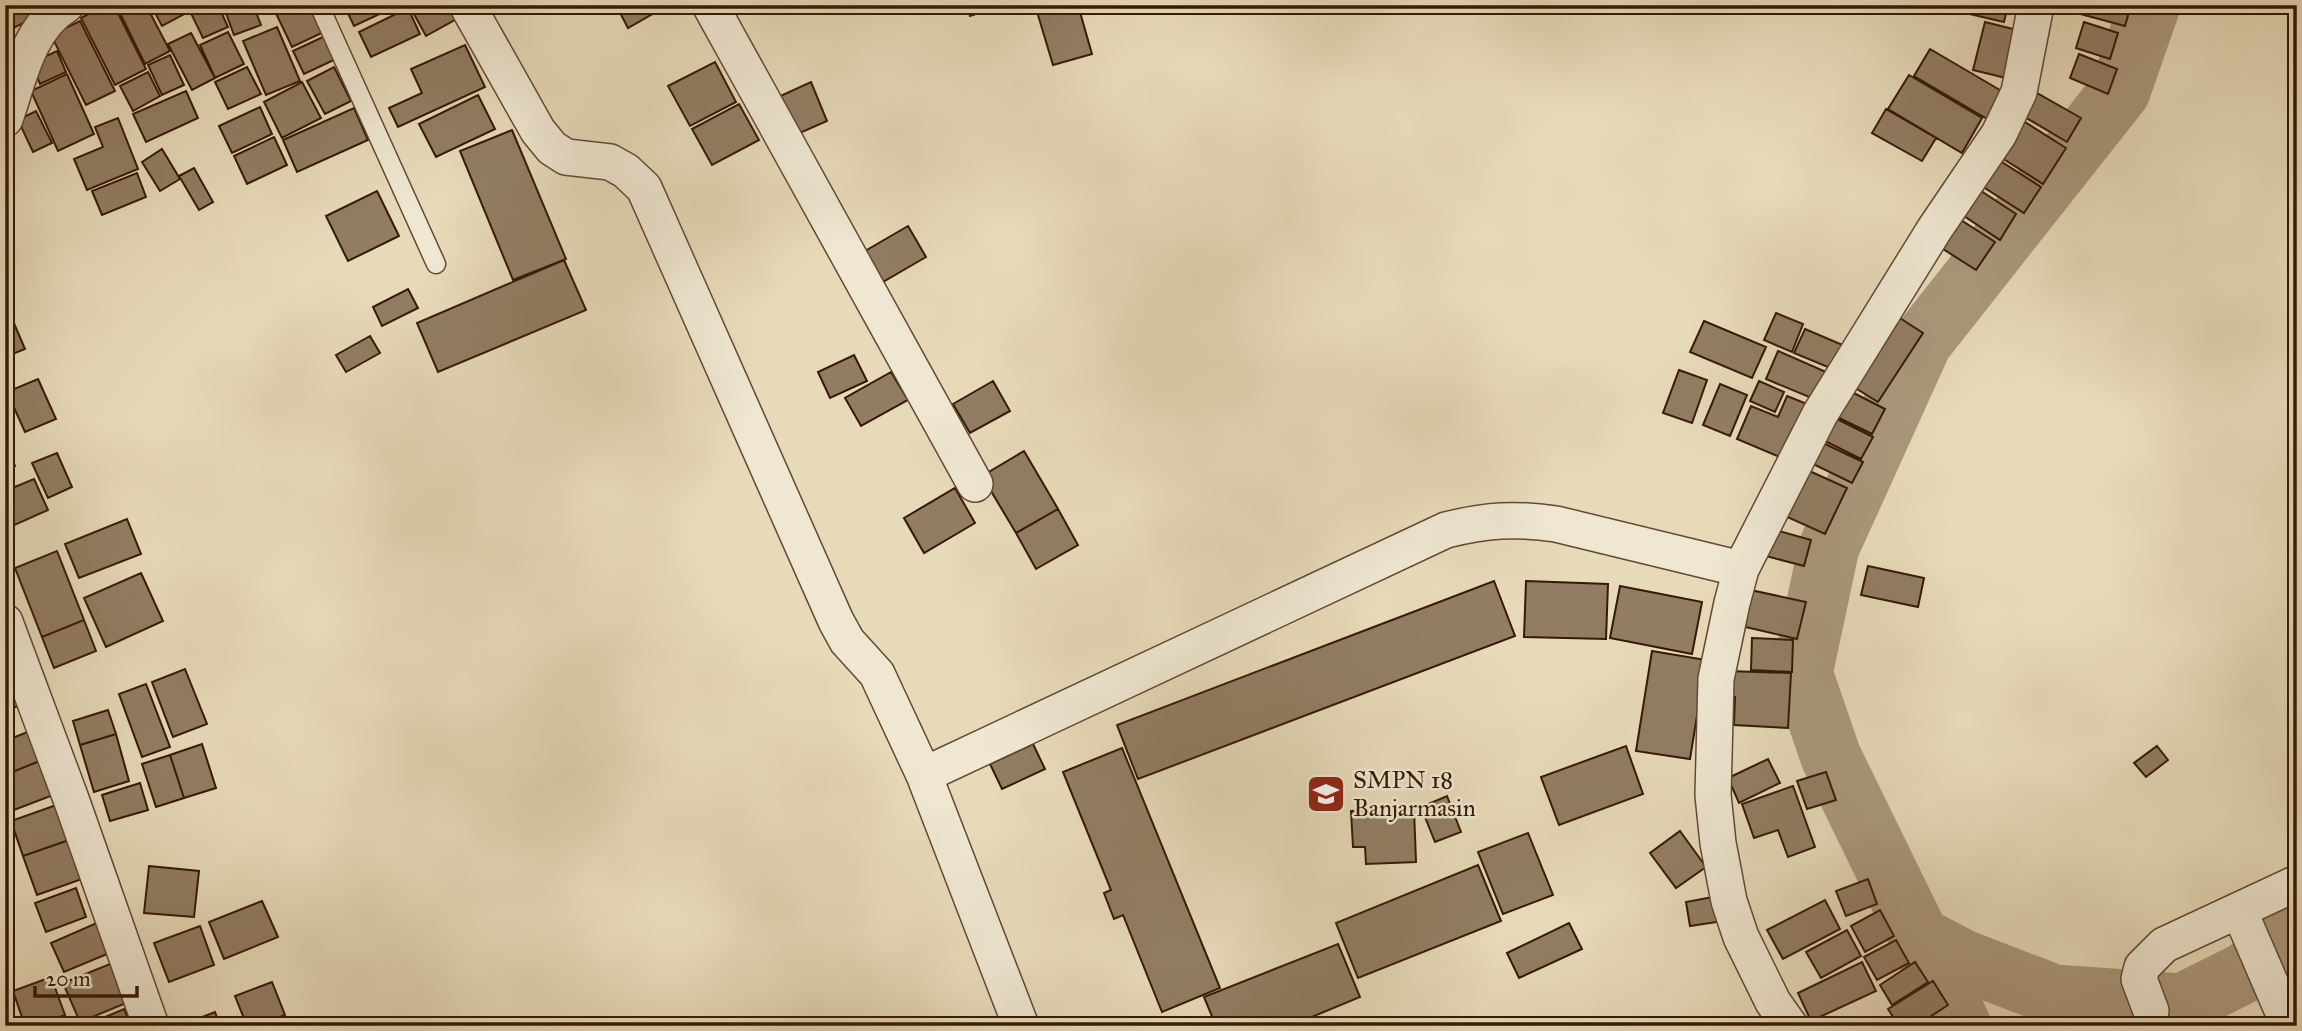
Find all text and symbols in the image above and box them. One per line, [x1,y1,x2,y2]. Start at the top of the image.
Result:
place label: SMPN 18 Banjarmasin [1353,765,1476,823]
school or university icon: SMPN 18 Banjarmasin [1305,773,1347,815]
scale bar [35,954,136,998]
text: 20 m [46,966,91,992]

